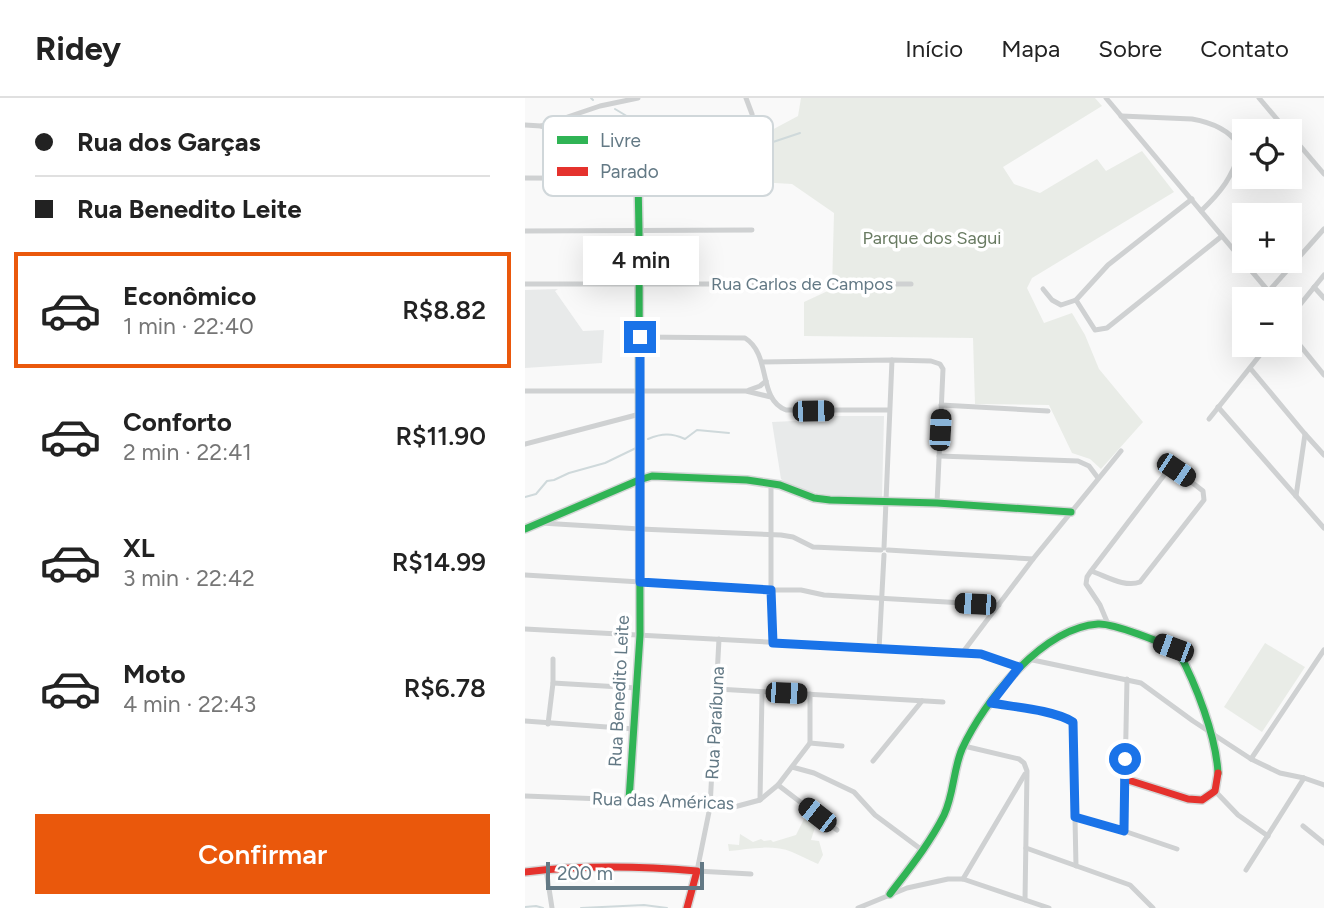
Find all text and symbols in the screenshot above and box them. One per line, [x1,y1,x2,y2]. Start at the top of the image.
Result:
text: Ridey [35,29,121,68]
text: Início [905,34,963,63]
text: Mapa [1001,34,1060,63]
text: Sobre [1098,34,1162,63]
text: Contato [1200,34,1289,63]
legend [543,116,773,196]
map controls [1232,119,1302,357]
button: locate [1232,119,1302,189]
text: Rua dos Garças [77,126,261,158]
text: Livre [600,129,641,152]
text: Parado [600,160,659,183]
text: Rua Benedito Leite [77,193,302,225]
button: + [1232,203,1302,273]
park label: Parque dos Sagui [862,227,1002,249]
callout: 4 min [582,236,698,285]
text: 4 min [612,246,670,274]
street label: Rua Carlos de Campos [711,273,893,295]
icon: car [39,279,102,342]
text: Econômico [123,280,256,312]
button: − [1232,287,1302,357]
text: R$8.82 [402,294,486,326]
text: 1 min · 22:40 [123,312,254,340]
route end [624,321,656,353]
car [792,400,835,422]
icon: car [39,405,102,468]
text: Conforto [123,406,232,438]
car [929,408,952,452]
text: R$11.90 [395,420,486,452]
text: 2 min · 22:41 [123,438,252,466]
car [1153,450,1200,490]
icon: car [39,531,102,594]
text: XL [123,532,155,564]
text: R$14.99 [392,546,486,578]
text: 3 min · 22:42 [123,564,255,592]
car [954,592,997,616]
street label: Rua Benedito Leite [604,614,634,767]
car [1150,631,1197,665]
icon: car [39,657,102,720]
text: Moto [123,658,186,690]
street label: Rua Paraíbuna [701,666,729,780]
text: R$6.78 [404,672,486,704]
car [765,682,808,704]
text: 4 min · 22:43 [123,690,256,718]
route start [1109,743,1141,775]
street label: Rua das Américas [591,788,735,814]
car [794,794,841,836]
button: Confirmar [35,814,490,894]
scale bar [546,859,703,891]
text: 200 m [557,862,613,885]

